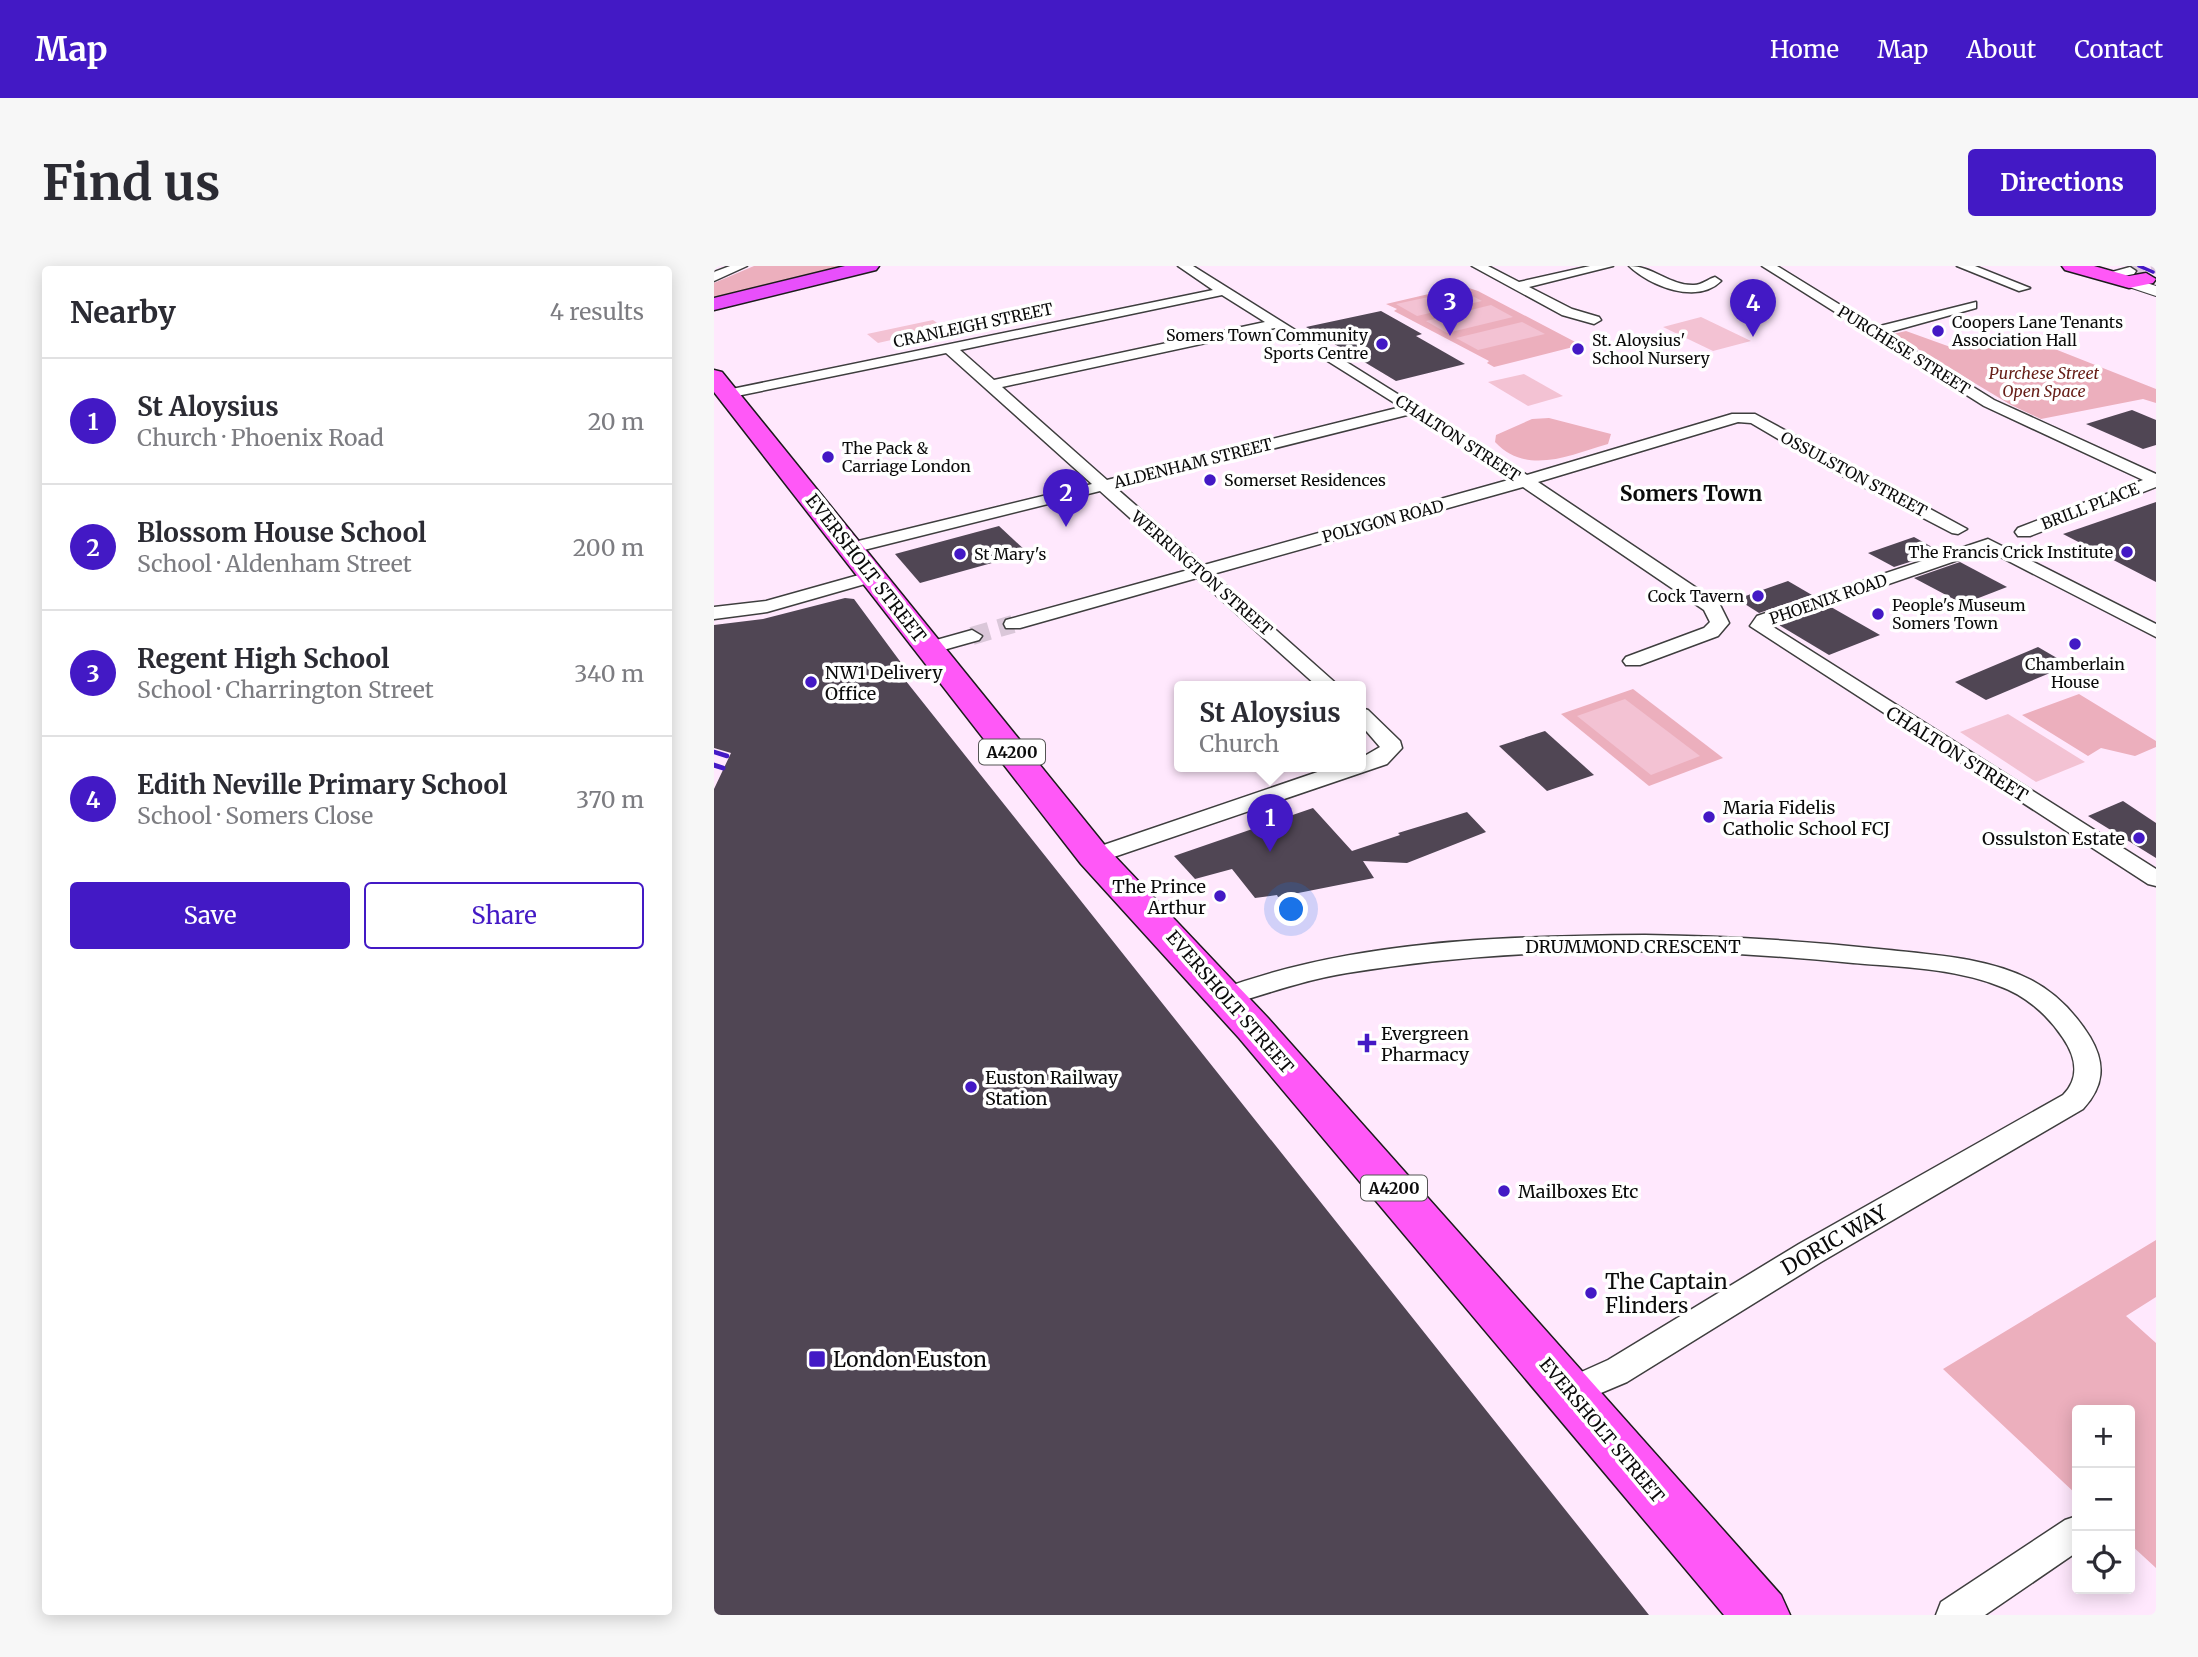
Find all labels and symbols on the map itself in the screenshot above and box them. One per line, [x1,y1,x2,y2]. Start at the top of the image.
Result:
pin: 3 [1427,278,1473,336]
pin: 4 [1730,279,1776,337]
street label: CRANLEIGH STREET [891,298,1055,352]
street label: PURCHESE STREET [1834,301,1974,399]
place label: Coopers Lane Tenants Association Hall [1951,312,2123,350]
marker: Coopers Lane Tenants Association Hall [1930,323,1946,339]
place label: Somers Town Community Sports Centre [1166,325,1369,363]
place label: St. Aloysius' School Nursery [1592,330,1711,368]
marker: Somers Town Community Sports Centre [1374,336,1390,352]
marker: St. Aloysius' School Nursery [1570,341,1586,357]
park label: Purchese Street Open Space [1989,363,2100,401]
street label: CHALTON STREET [1392,390,1524,486]
street label: OSSULSTON STREET [1777,427,1931,521]
street label: ALDENHAM STREET [1111,434,1274,493]
place label: The Pack & Carriage London [842,438,971,476]
marker: The Pack & Carriage London [820,449,836,465]
pin: 2 [1043,469,1089,527]
place label: Somerset Residences [1224,470,1386,490]
marker: Somerset Residences [1202,472,1218,488]
street label: BRILL PLACE [2038,478,2142,534]
district label: Somers Town [1620,480,1762,507]
street label: EVERSHOLT STREET [801,489,931,647]
street label: POLYGON ROAD [1320,495,1446,547]
street label: WERRINGTON STREET [1127,506,1277,640]
place label: The Francis Crick Institute [1908,542,2113,562]
place label: St Mary's [974,544,1047,564]
marker: The Francis Crick Institute [2119,544,2135,560]
marker: St Mary's [952,546,968,562]
street label: PHOENIX ROAD [1766,569,1890,629]
place label: Cock Tavern [1648,586,1744,606]
marker: Cock Tavern [1750,588,1766,604]
place label: People's Museum Somers Town [1892,595,2026,633]
marker: People's Museum Somers Town [1870,606,1886,622]
marker: Chamberlain House [2067,636,2083,652]
place label: Chamberlain House [2025,654,2125,692]
place label: NW1 Delivery Office [825,661,943,705]
marker: NW1 Delivery Office [803,674,819,690]
street label: CHALTON STREET [1882,701,2033,807]
road number: A4200 [979,740,1045,765]
pin: 1 [1247,794,1293,852]
place label: Maria Fidelis Catholic School FCJ [1723,796,1891,840]
marker: Maria Fidelis Catholic School FCJ [1701,809,1717,825]
place label: Ossulston Estate [1982,827,2125,850]
marker: Ossulston Estate [2131,830,2147,846]
place label: The Prince Arthur [1112,875,1206,919]
marker: The Prince Arthur [1212,888,1228,904]
your location [1274,892,1308,926]
street label: EVERSHOLT STREET [1162,926,1299,1079]
street label: DRUMMOND CRESCENT [1525,935,1741,958]
place label: Evergreen Pharmacy [1381,1022,1470,1066]
marker: Evergreen Pharmacy [1359,1035,1375,1051]
place label: Euston Railway Station [985,1066,1119,1110]
marker: Euston Railway Station [963,1079,979,1095]
road number: A4200 [1361,1176,1427,1200]
place label: Mailboxes Etc [1518,1180,1638,1203]
marker: Mailboxes Etc [1496,1183,1512,1199]
street label: DORIC WAY [1776,1199,1892,1281]
place label: The Captain Flinders [1605,1268,1728,1319]
marker: The Captain Flinders [1583,1285,1599,1301]
place label: London Euston [833,1346,987,1373]
marker: London Euston [807,1349,827,1369]
street label: EVERSHOLT STREET [1535,1353,1670,1508]

